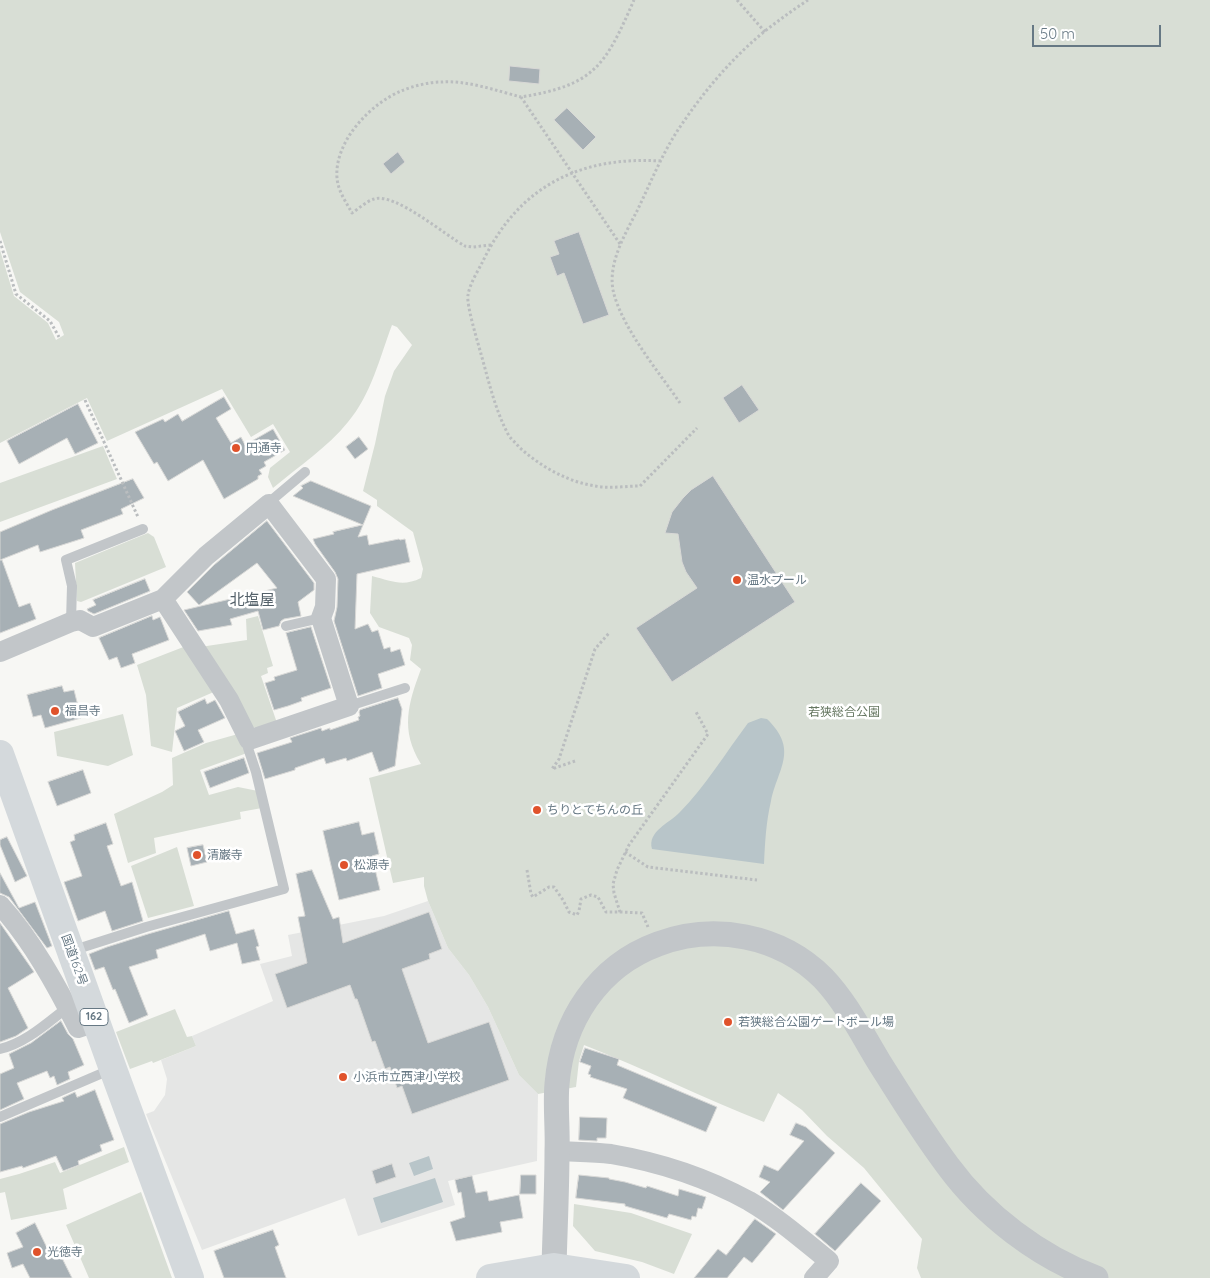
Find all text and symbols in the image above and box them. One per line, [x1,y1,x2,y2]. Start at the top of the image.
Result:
scale bar [1035,15,1164,47]
text: 50 m [1040,24,1075,43]
place label: 円通寺 [246,441,282,455]
marker: 円通寺 [230,442,242,454]
place label: 温水プール [747,573,807,587]
marker: 温水プール [731,574,743,586]
district label: 北塩屋 [230,591,274,609]
place label: 福昌寺 [65,704,101,718]
marker: 福昌寺 [49,705,61,717]
park label: 若狭総合公園 [808,705,880,719]
place label: ちりとてちんの丘 [547,803,643,817]
marker: ちりとてちんの丘 [531,804,543,816]
place label: 清巌寺 [207,848,243,862]
marker: 清巌寺 [191,849,203,861]
place label: 松源寺 [354,858,390,872]
marker: 松源寺 [338,859,350,871]
street label: 国道162号 [58,932,90,988]
road number: 162 [80,1009,108,1026]
place label: 若狭総合公園ゲートボール場 [738,1015,894,1029]
marker: 若狭総合公園ゲートボール場 [722,1016,734,1028]
place label: 小浜市立西津小学校 [353,1070,461,1084]
marker: 小浜市立西津小学校 [337,1071,349,1083]
place label: 光徳寺 [47,1245,83,1259]
marker: 光徳寺 [31,1246,43,1258]

